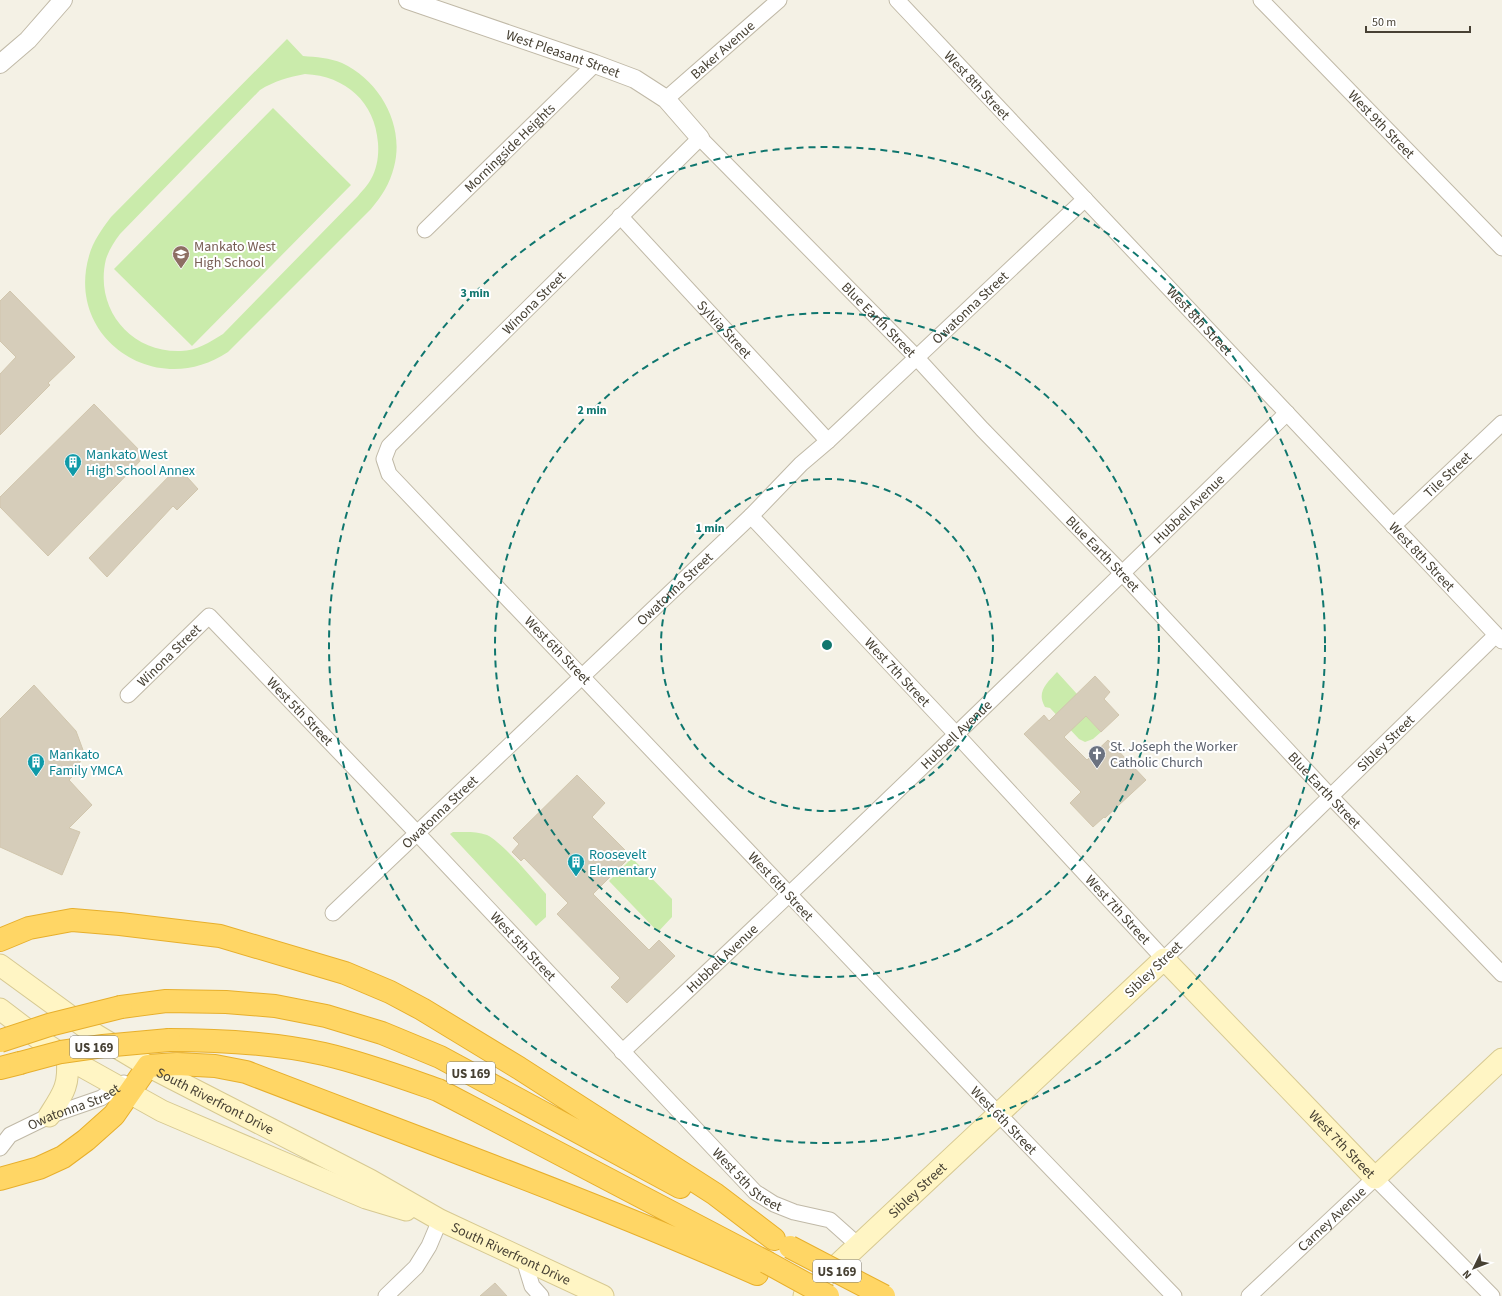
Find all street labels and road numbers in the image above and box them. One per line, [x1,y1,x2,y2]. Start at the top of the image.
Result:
street label: Baker Avenue [686,16,760,84]
street label: West Pleasant Street [503,25,623,84]
street label: West 8th Street [939,47,1014,125]
street label: West 9th Street [1343,86,1419,164]
street label: Morningside Heights [460,99,560,197]
street label: Winona Street [498,267,571,340]
street label: Owatonna Street [928,267,1014,349]
street label: Blue Earth Street [836,278,920,363]
street label: West 8th Street [1161,282,1237,361]
street label: Sylvia Street [692,296,756,363]
street label: Tile Street [1420,447,1477,503]
street label: Hubbell Avenue [1149,470,1229,549]
street label: Blue Earth Street [1061,512,1144,597]
street label: West 8th Street [1384,518,1459,596]
street label: Owatonna Street [633,548,718,631]
street label: West 6th Street [519,612,595,690]
street label: Winona Street [133,620,206,692]
street label: West 7th Street [859,634,935,712]
street label: West 5th Street [262,673,337,751]
street label: Hubbell Avenue [917,696,997,774]
street label: Sibley Street [1353,711,1420,777]
street label: Blue Earth Street [1283,748,1365,833]
street label: Owatonna Street [398,771,483,854]
street label: West 6th Street [743,848,818,926]
street label: West 7th Street [1080,871,1155,949]
street label: West 5th Street [485,908,560,986]
street label: Hubbell Avenue [682,920,763,998]
street label: Sibley Street [1120,937,1187,1003]
road number: US 169 [70,1036,118,1058]
road number: US 169 [447,1062,495,1084]
street label: South Riverfront Drive [153,1063,277,1140]
street label: Owatonna Street [24,1079,124,1136]
street label: West 6th Street [965,1082,1041,1160]
street label: West 7th Street [1304,1106,1380,1184]
street label: West 5th Street [707,1144,785,1217]
street label: Sibley Street [884,1158,952,1223]
street label: Carney Avenue [1294,1182,1371,1257]
street label: South Riverfront Drive [448,1218,574,1291]
road number: US 169 [813,1260,861,1282]

